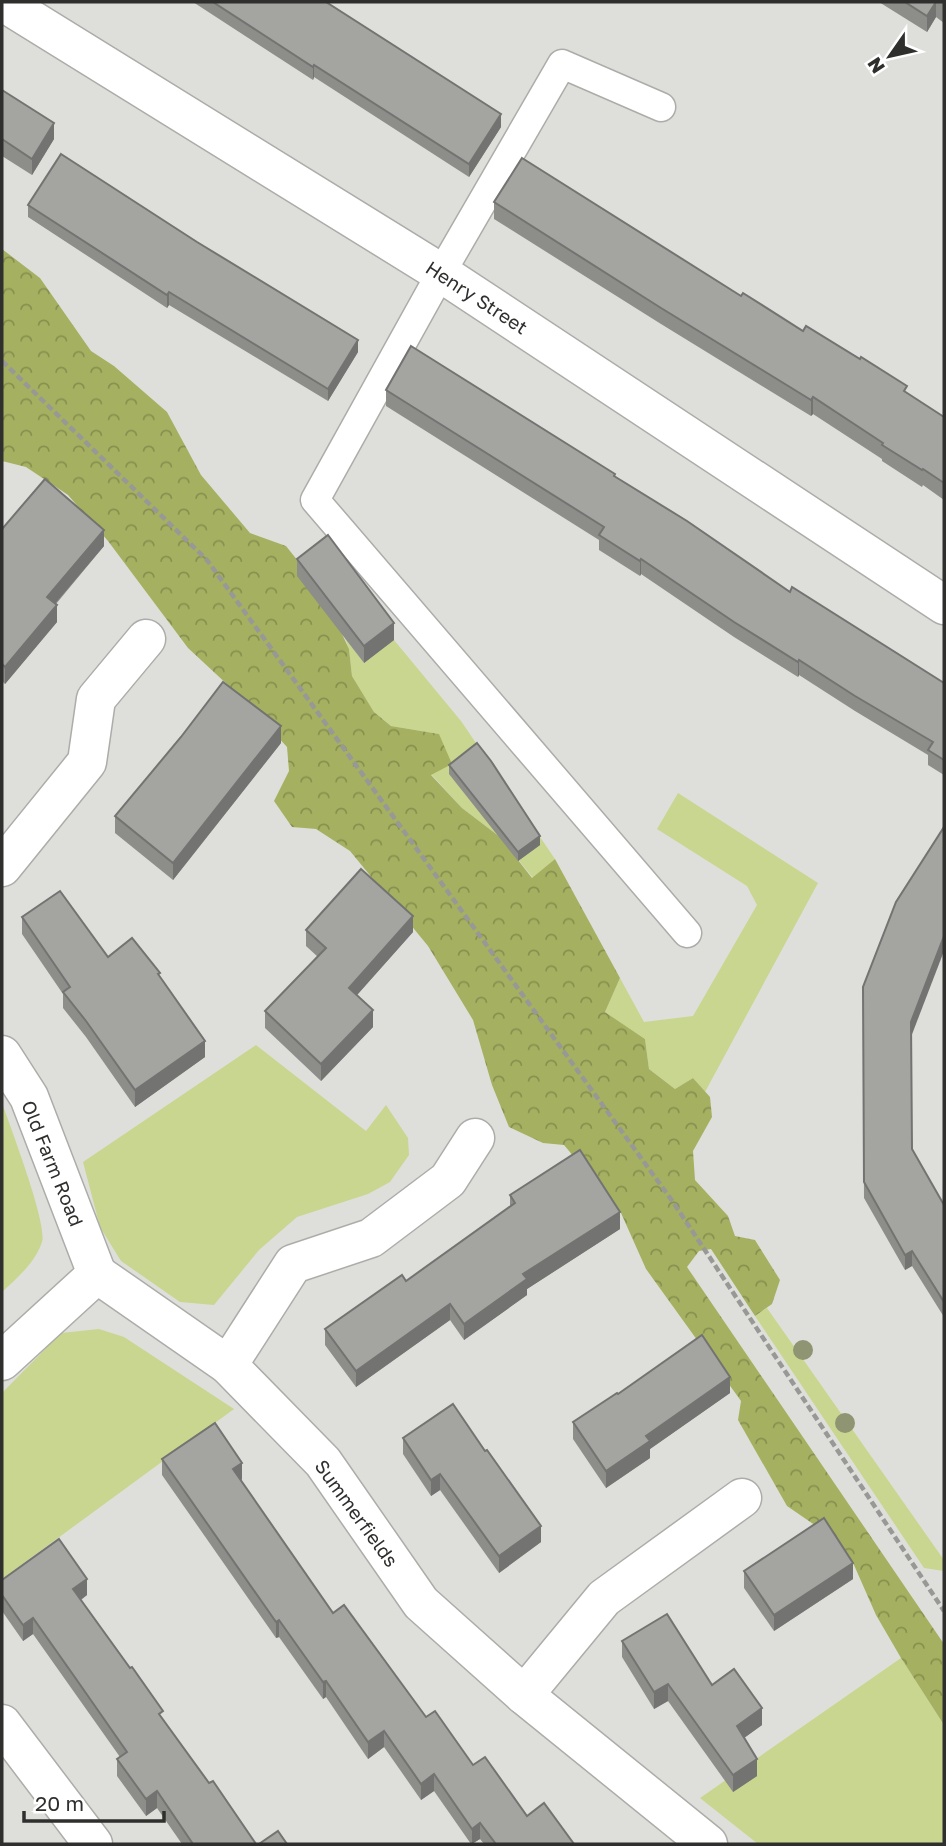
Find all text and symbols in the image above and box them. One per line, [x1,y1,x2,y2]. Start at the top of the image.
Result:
north arrow [855,21,925,91]
text: N [862,53,889,78]
street label: Henry Street [422,256,532,338]
street label: Old Farm Road [17,1097,89,1229]
street label: Summerfields [310,1455,404,1571]
scale bar [24,1780,164,1824]
text: 20 m [35,1790,84,1816]

